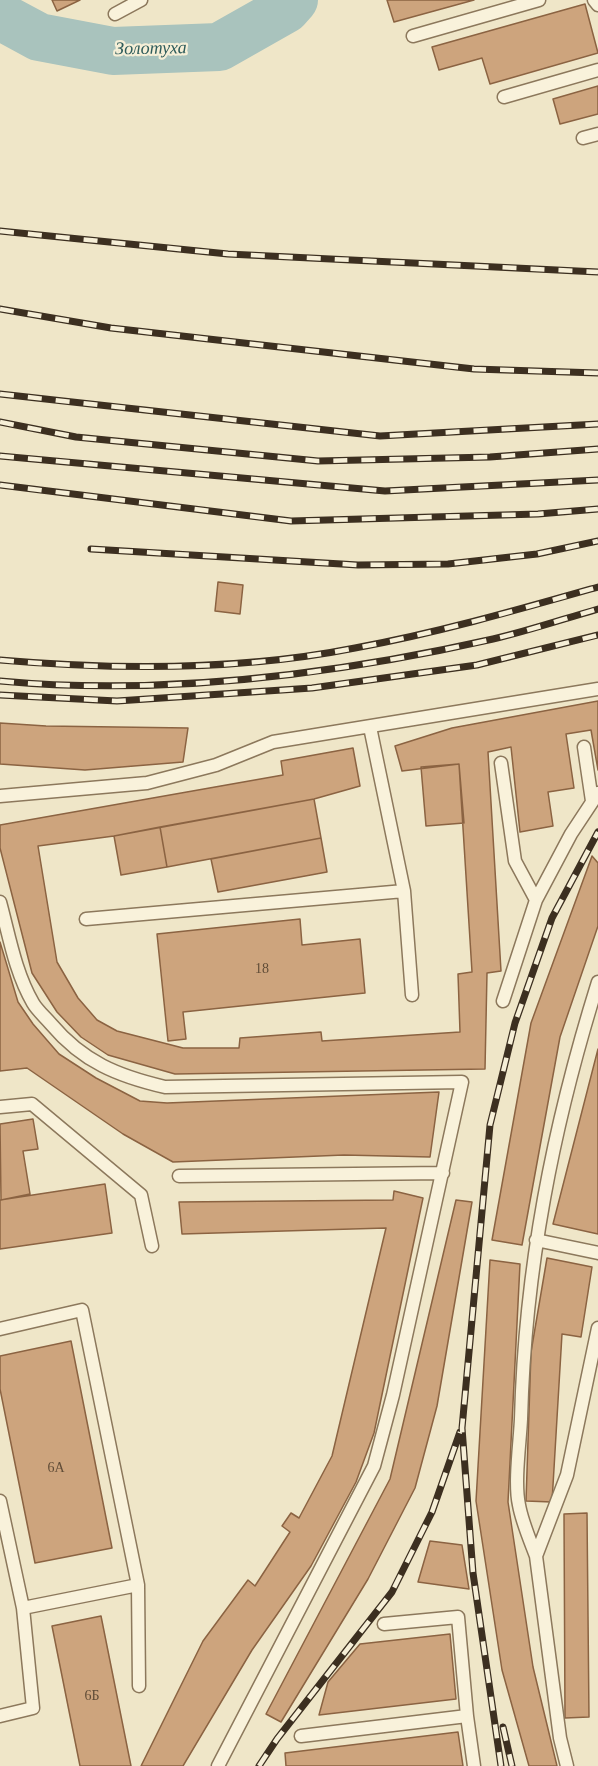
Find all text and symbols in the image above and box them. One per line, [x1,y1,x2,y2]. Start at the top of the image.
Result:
water label: Золотуха [115,38,187,60]
house number: 18 [255,961,269,977]
house number: 6А [47,1460,65,1476]
house number: 6Б [84,1688,100,1704]

